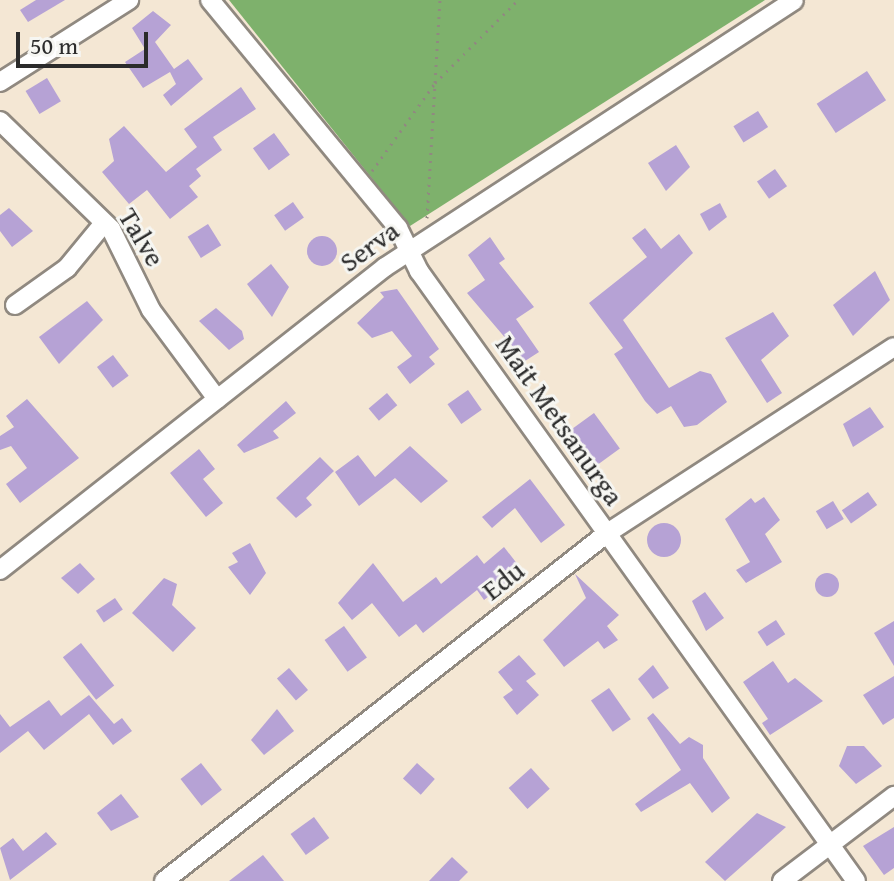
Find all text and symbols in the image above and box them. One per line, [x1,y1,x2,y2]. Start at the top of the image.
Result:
scale bar [20,16,152,66]
text: 50 m [30,28,78,63]
street label: Talve [112,202,172,272]
street label: Serva [333,213,405,279]
street label: Mait Metsanurga [489,328,631,512]
street label: Edu [475,553,531,607]

